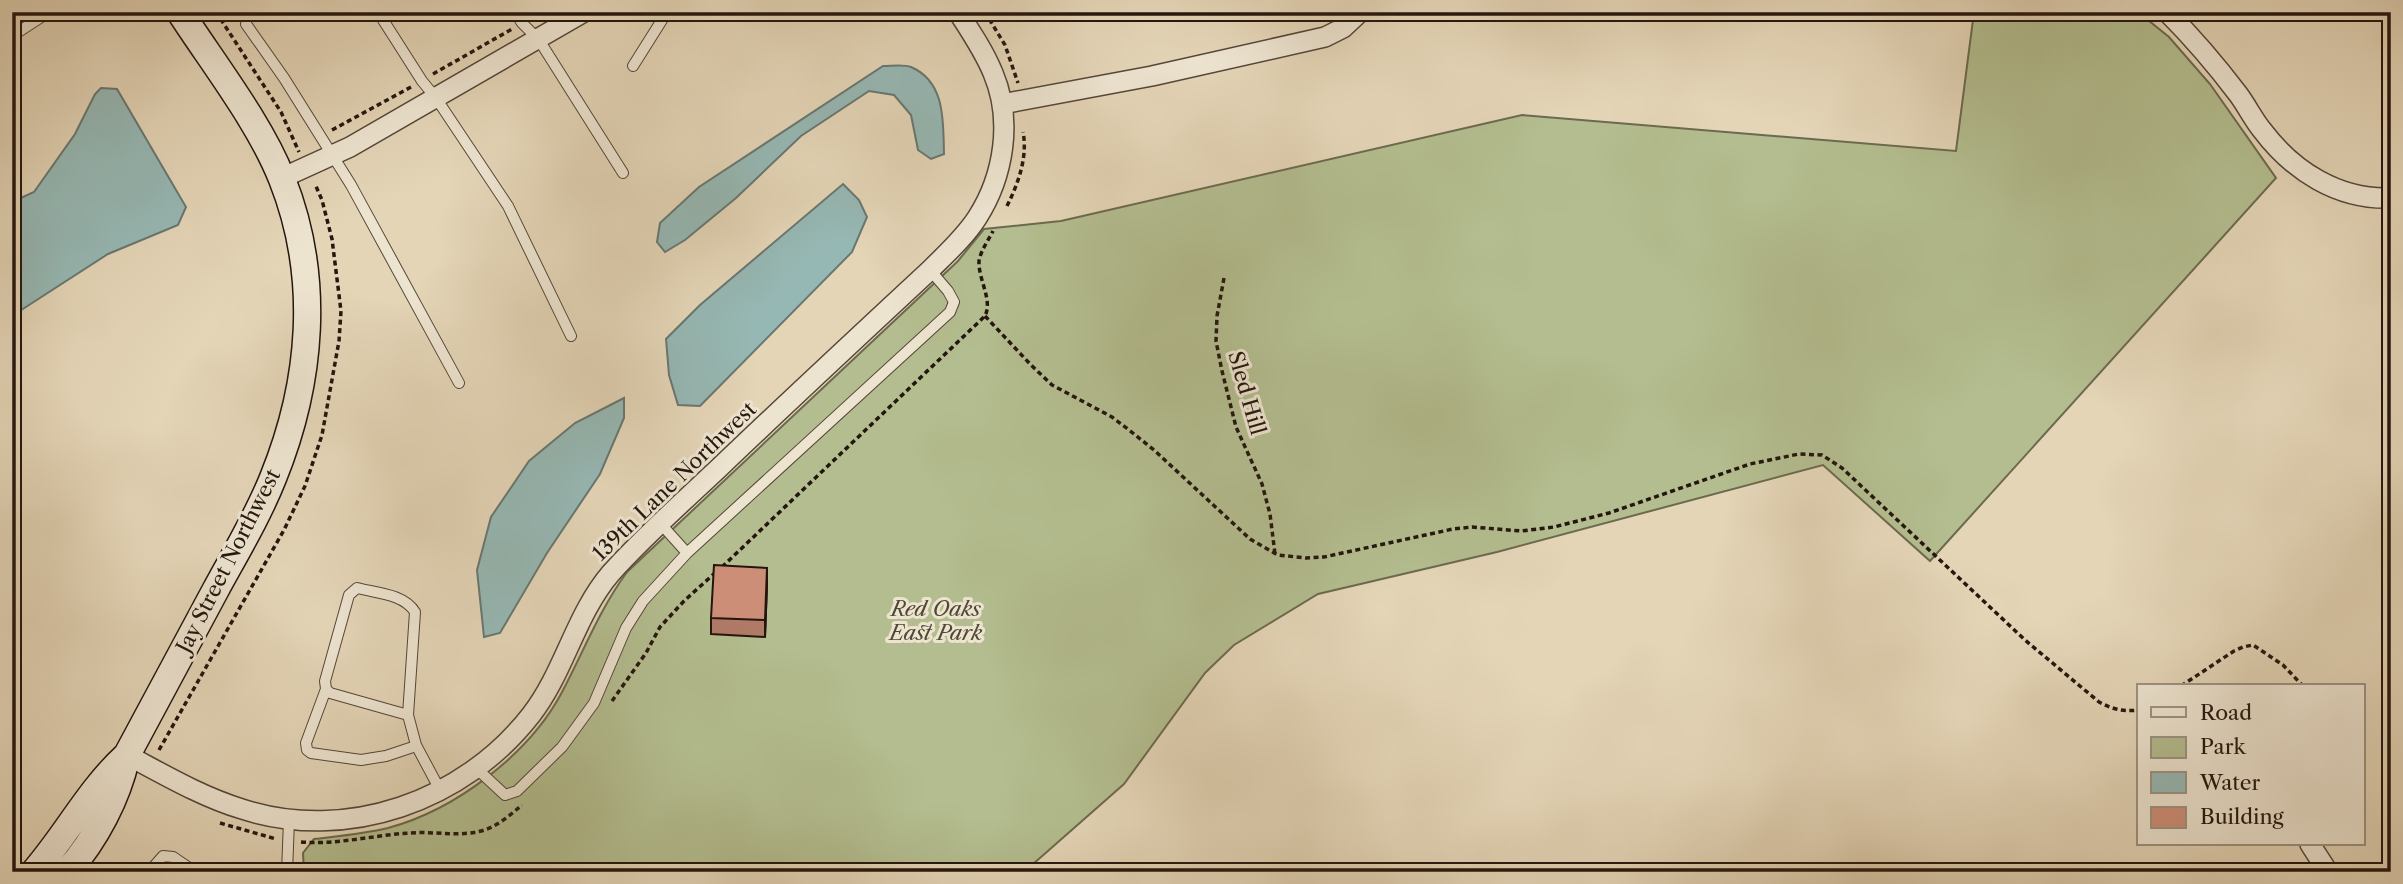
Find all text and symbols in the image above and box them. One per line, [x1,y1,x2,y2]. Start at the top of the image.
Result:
street label: Sled Hill [1223,348,1271,438]
street label: 139th Lane Northwest [587,396,761,566]
street label: Jay Street Northwest [169,464,285,660]
park label: Red Oaks East Park [888,596,983,645]
legend [2137,684,2364,846]
text: Road [2200,700,2252,725]
text: Park [2200,734,2246,759]
text: Water [2199,770,2260,795]
text: Building [2200,804,2285,829]

